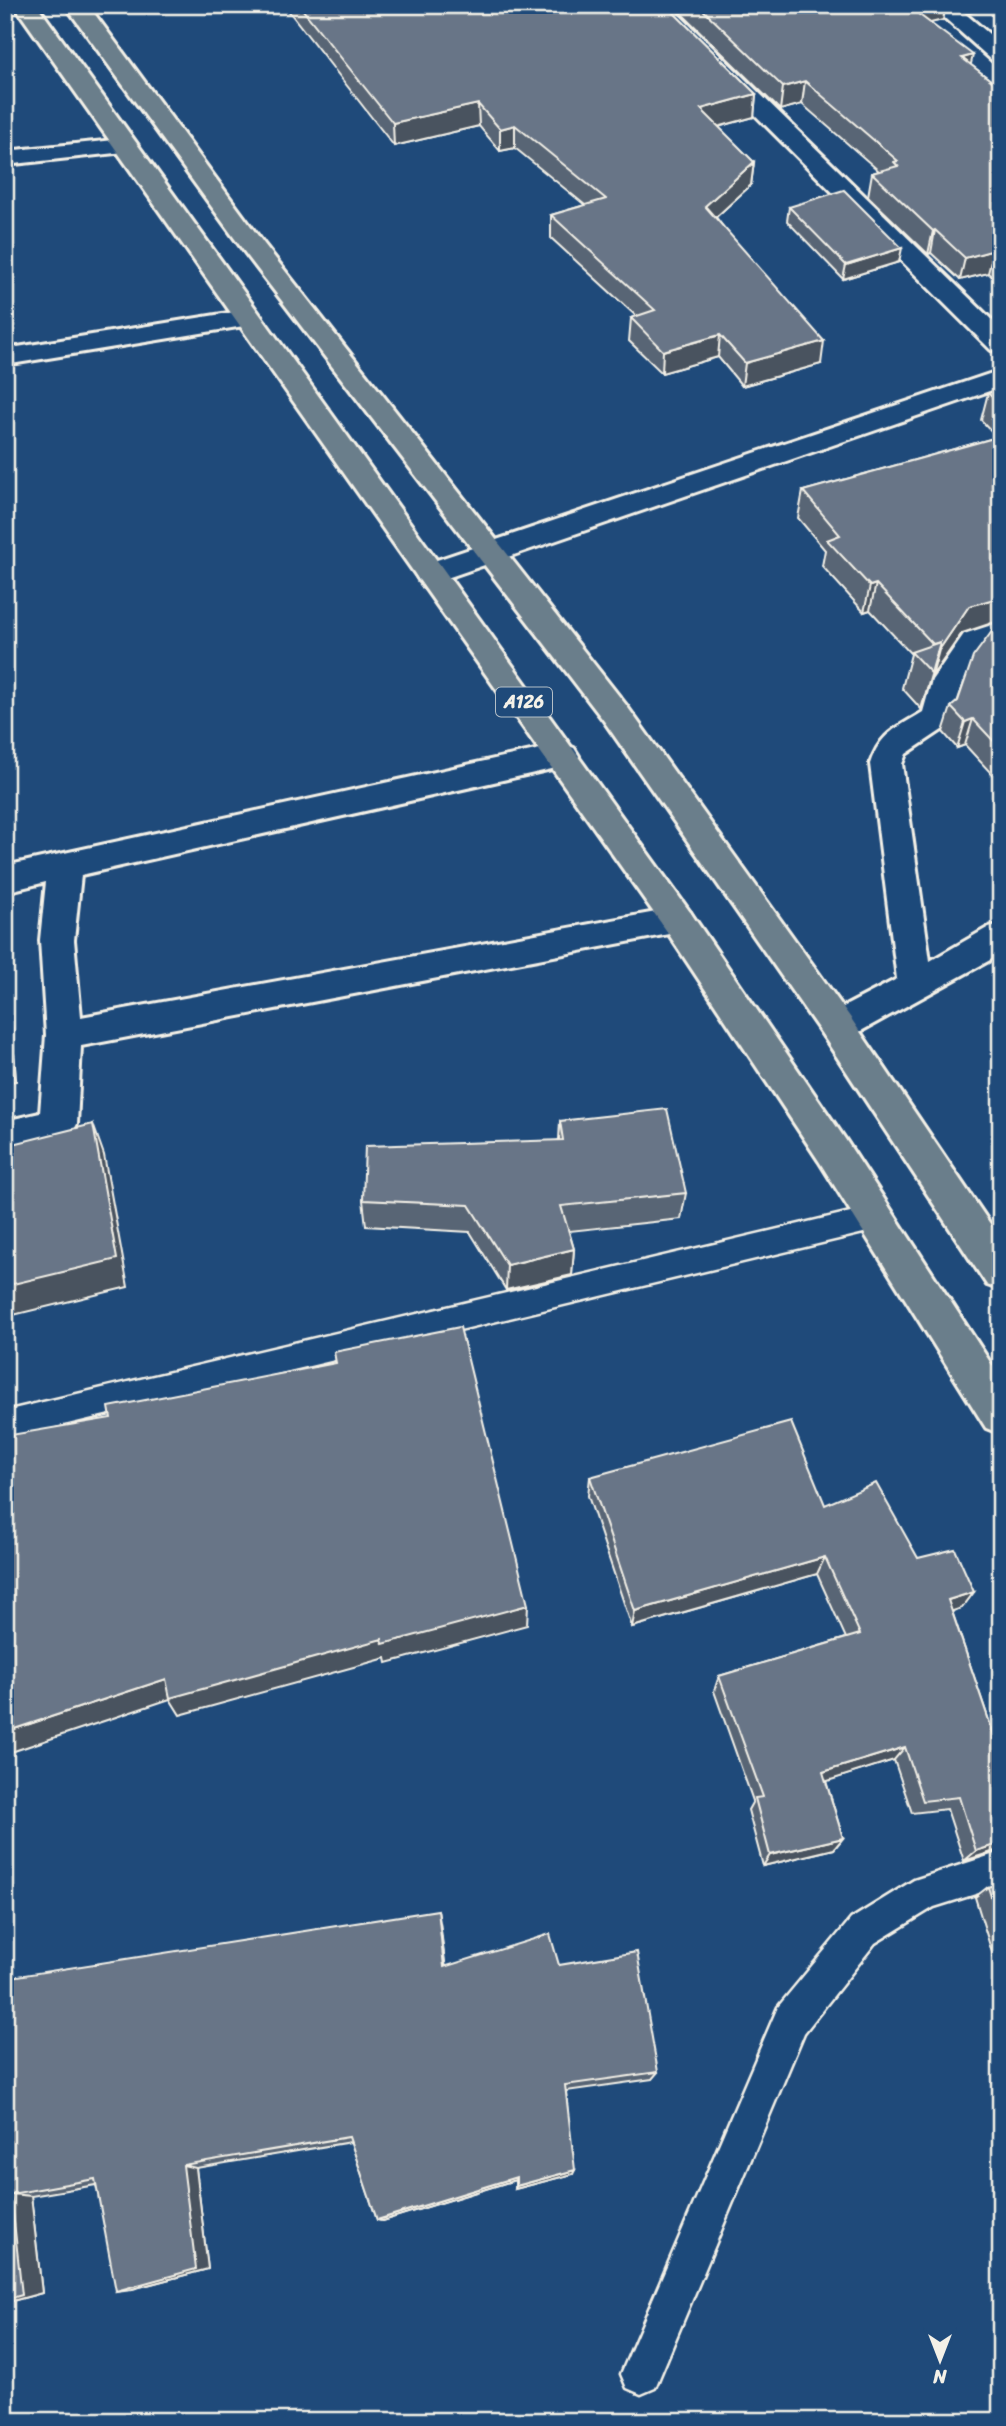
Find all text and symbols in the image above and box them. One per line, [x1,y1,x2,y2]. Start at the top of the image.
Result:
road number: A126 [496,688,552,716]
north arrow [904,2324,974,2394]
text: N [933,2360,948,2393]

